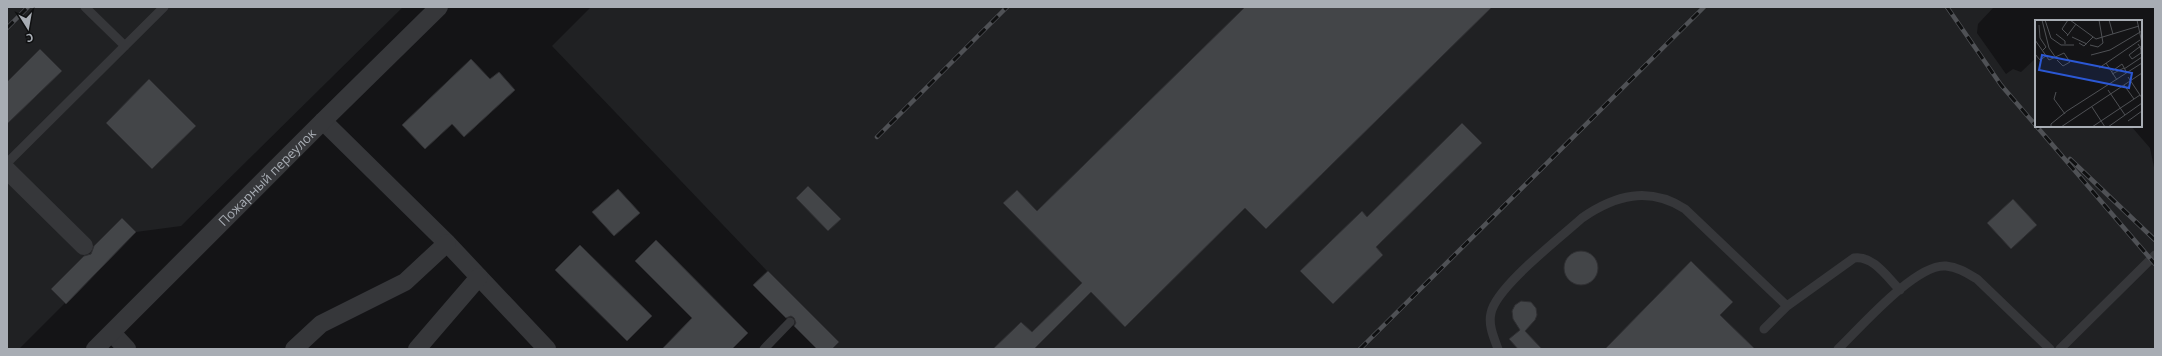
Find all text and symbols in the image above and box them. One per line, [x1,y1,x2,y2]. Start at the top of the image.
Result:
north arrow [8,8,48,48]
inset map [2035,20,2142,127]
text: С [25,30,35,46]
street label: Пожарный переулок [214,124,320,230]

